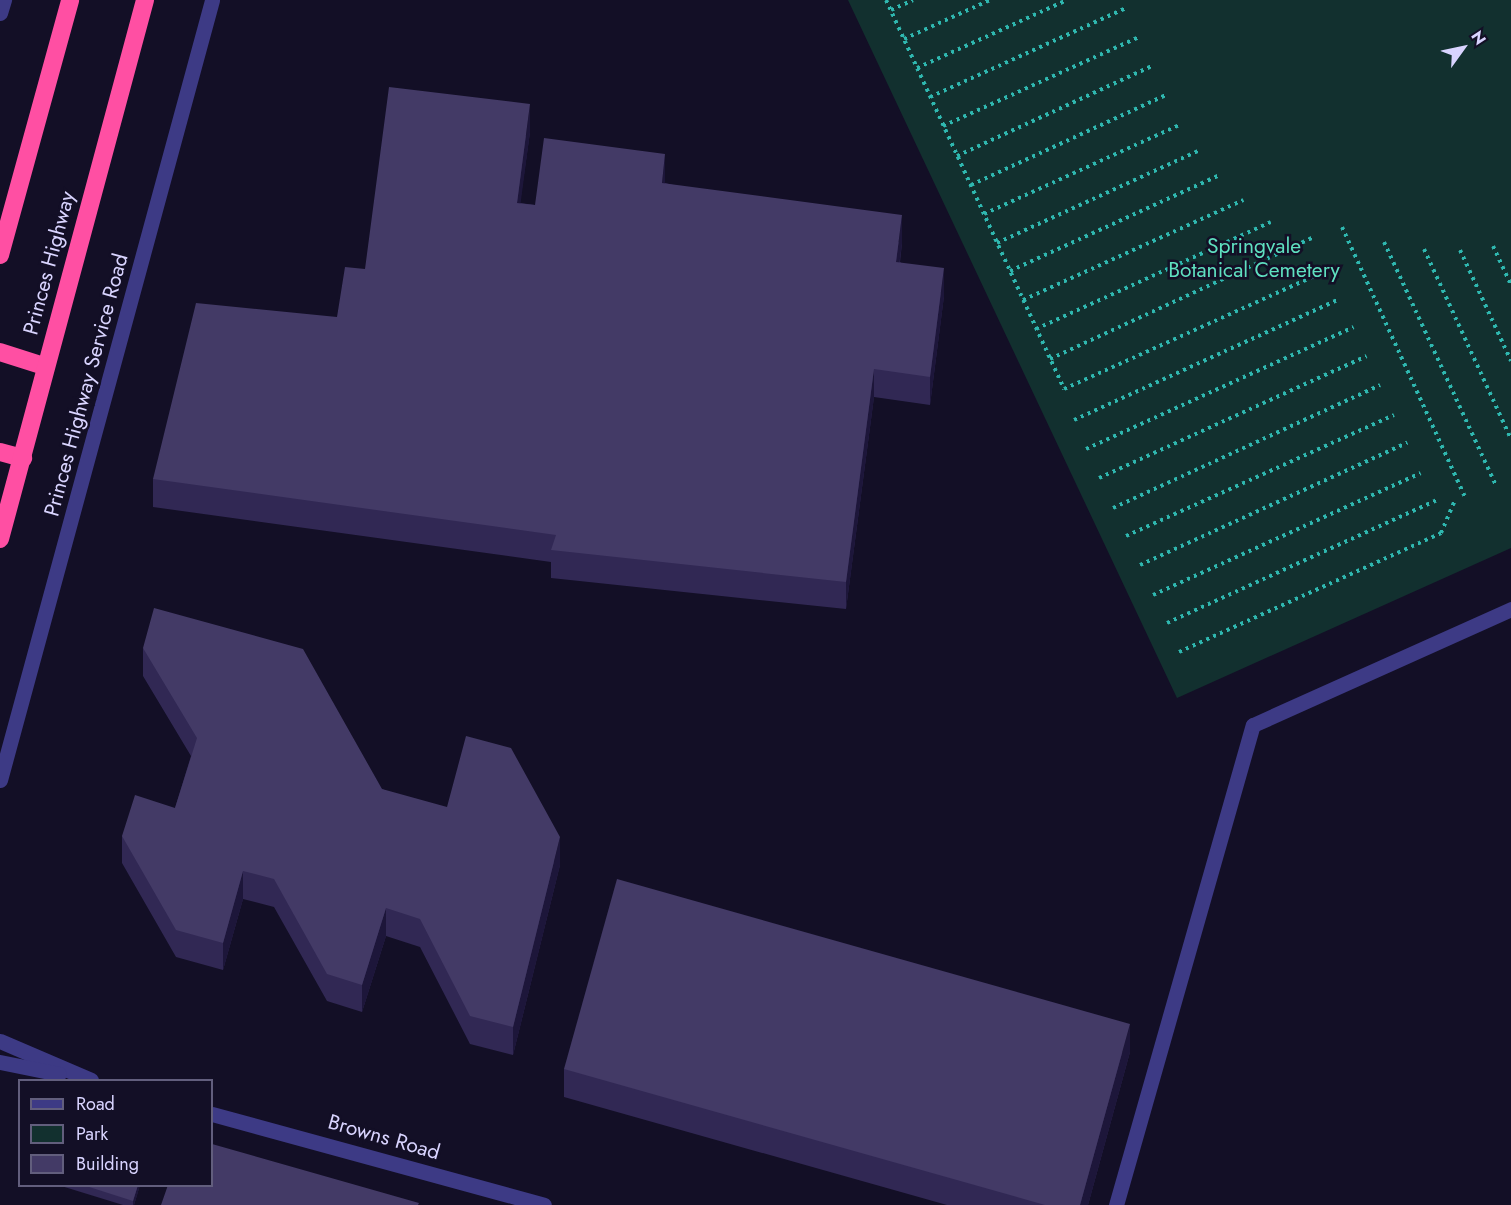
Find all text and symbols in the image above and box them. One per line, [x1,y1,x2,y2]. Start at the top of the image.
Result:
north arrow [1433,18,1493,78]
text: N [1465,26,1492,50]
street label: Princes Highway [18,189,80,337]
park label: Springvale Botanical Cemetery [1168,233,1340,283]
street label: Princes Highway Service Road [39,251,133,519]
legend [18,1079,213,1187]
text: Road [76,1091,115,1117]
street label: Browns Road [325,1109,443,1165]
text: Park [76,1121,108,1147]
text: Building [76,1151,139,1177]

